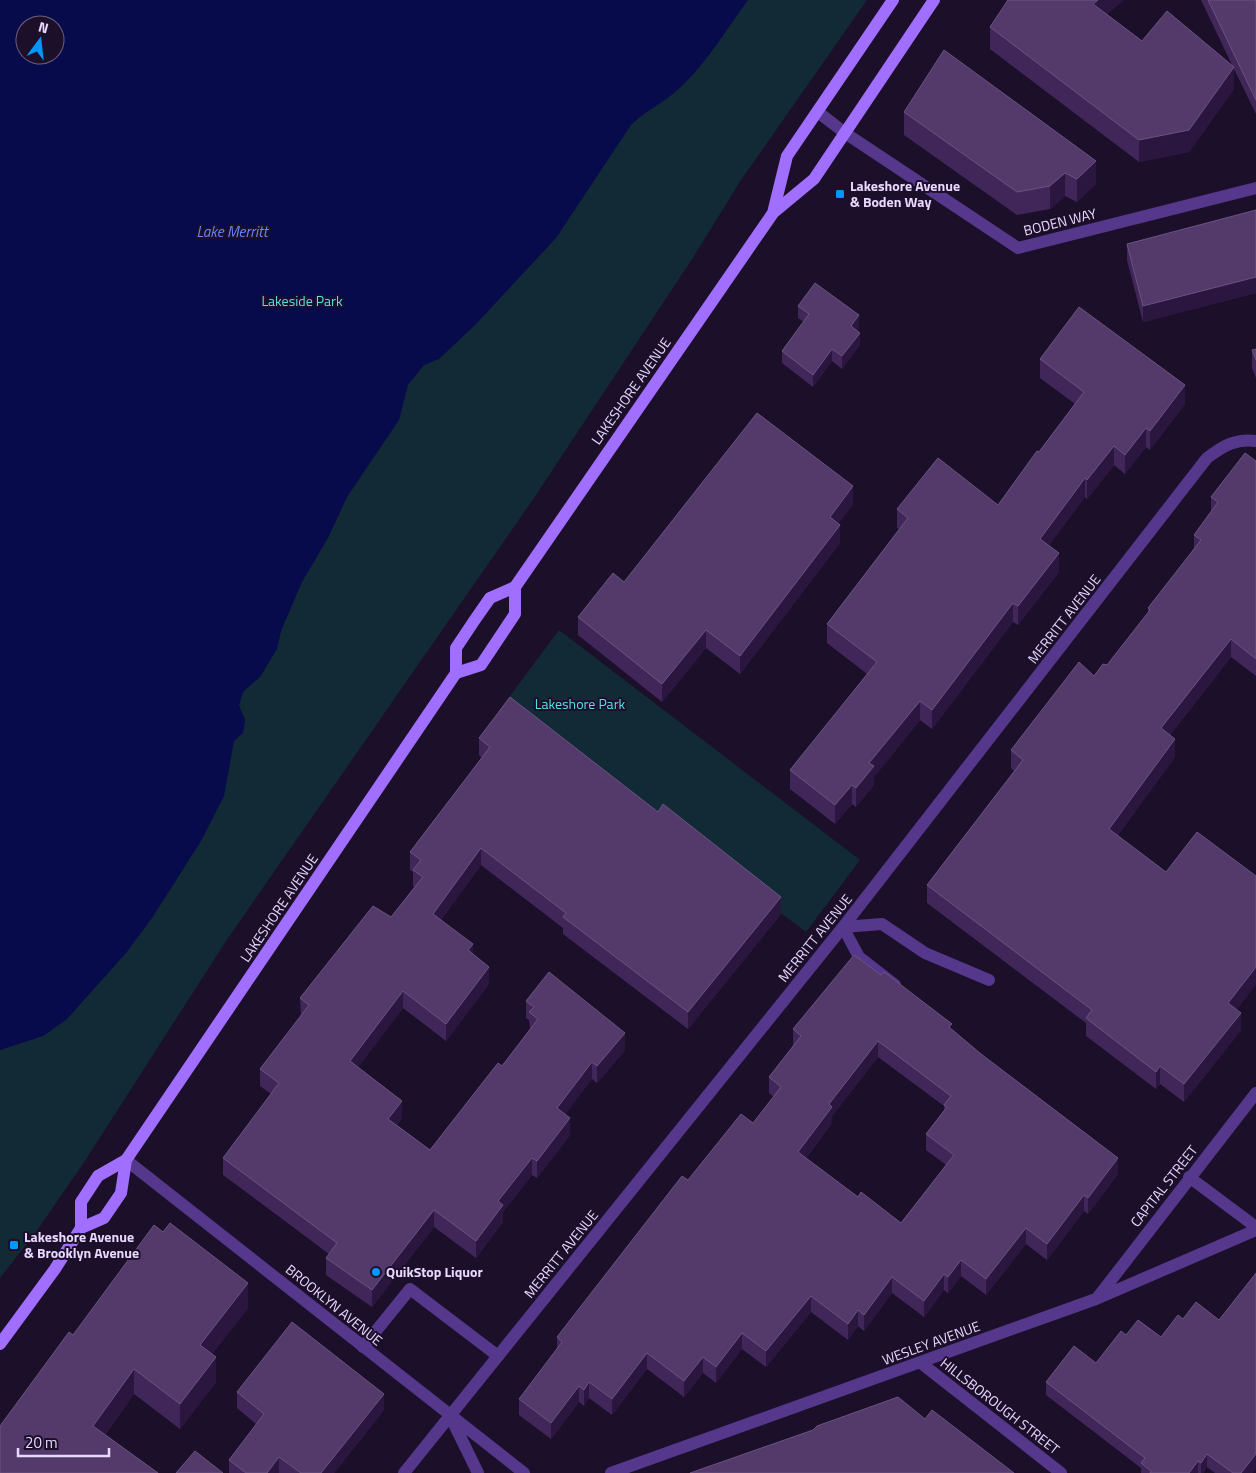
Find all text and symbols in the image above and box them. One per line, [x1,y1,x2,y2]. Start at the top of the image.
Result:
north arrow [15,15,65,65]
text: N [36,16,51,38]
place label: Lakeshore Avenue & Boden Way [850,175,960,212]
marker: Lakeshore Avenue & Boden Way [834,188,846,200]
street label: BODEN WAY [1021,202,1099,241]
water label: Lake Merritt [196,220,270,243]
park label: Lakeside Park [261,290,343,311]
street label: LAKESHORE AVENUE [586,333,676,449]
street label: MERRITT AVENUE [1022,569,1105,668]
park label: Lakeshore Park [535,693,625,714]
street label: LAKESHORE AVENUE [235,849,323,966]
street label: MERRITT AVENUE [772,889,857,986]
street label: CAPITAL STREET [1125,1140,1203,1231]
street label: MERRITT AVENUE [518,1205,603,1302]
place label: Lakeshore Avenue & Brooklyn Avenue [24,1226,139,1263]
marker: Lakeshore Avenue & Brooklyn Avenue [8,1239,20,1251]
street label: BROOKLYN AVENUE [281,1259,387,1350]
place label: QuikStop Liquor [386,1261,483,1282]
marker: QuikStop Liquor [370,1266,382,1278]
street label: WESLEY AVENUE [879,1315,983,1370]
street label: HILLSBOROUGH STREET [936,1352,1065,1459]
scale bar [18,1426,109,1458]
text: 20 m [25,1431,58,1454]

